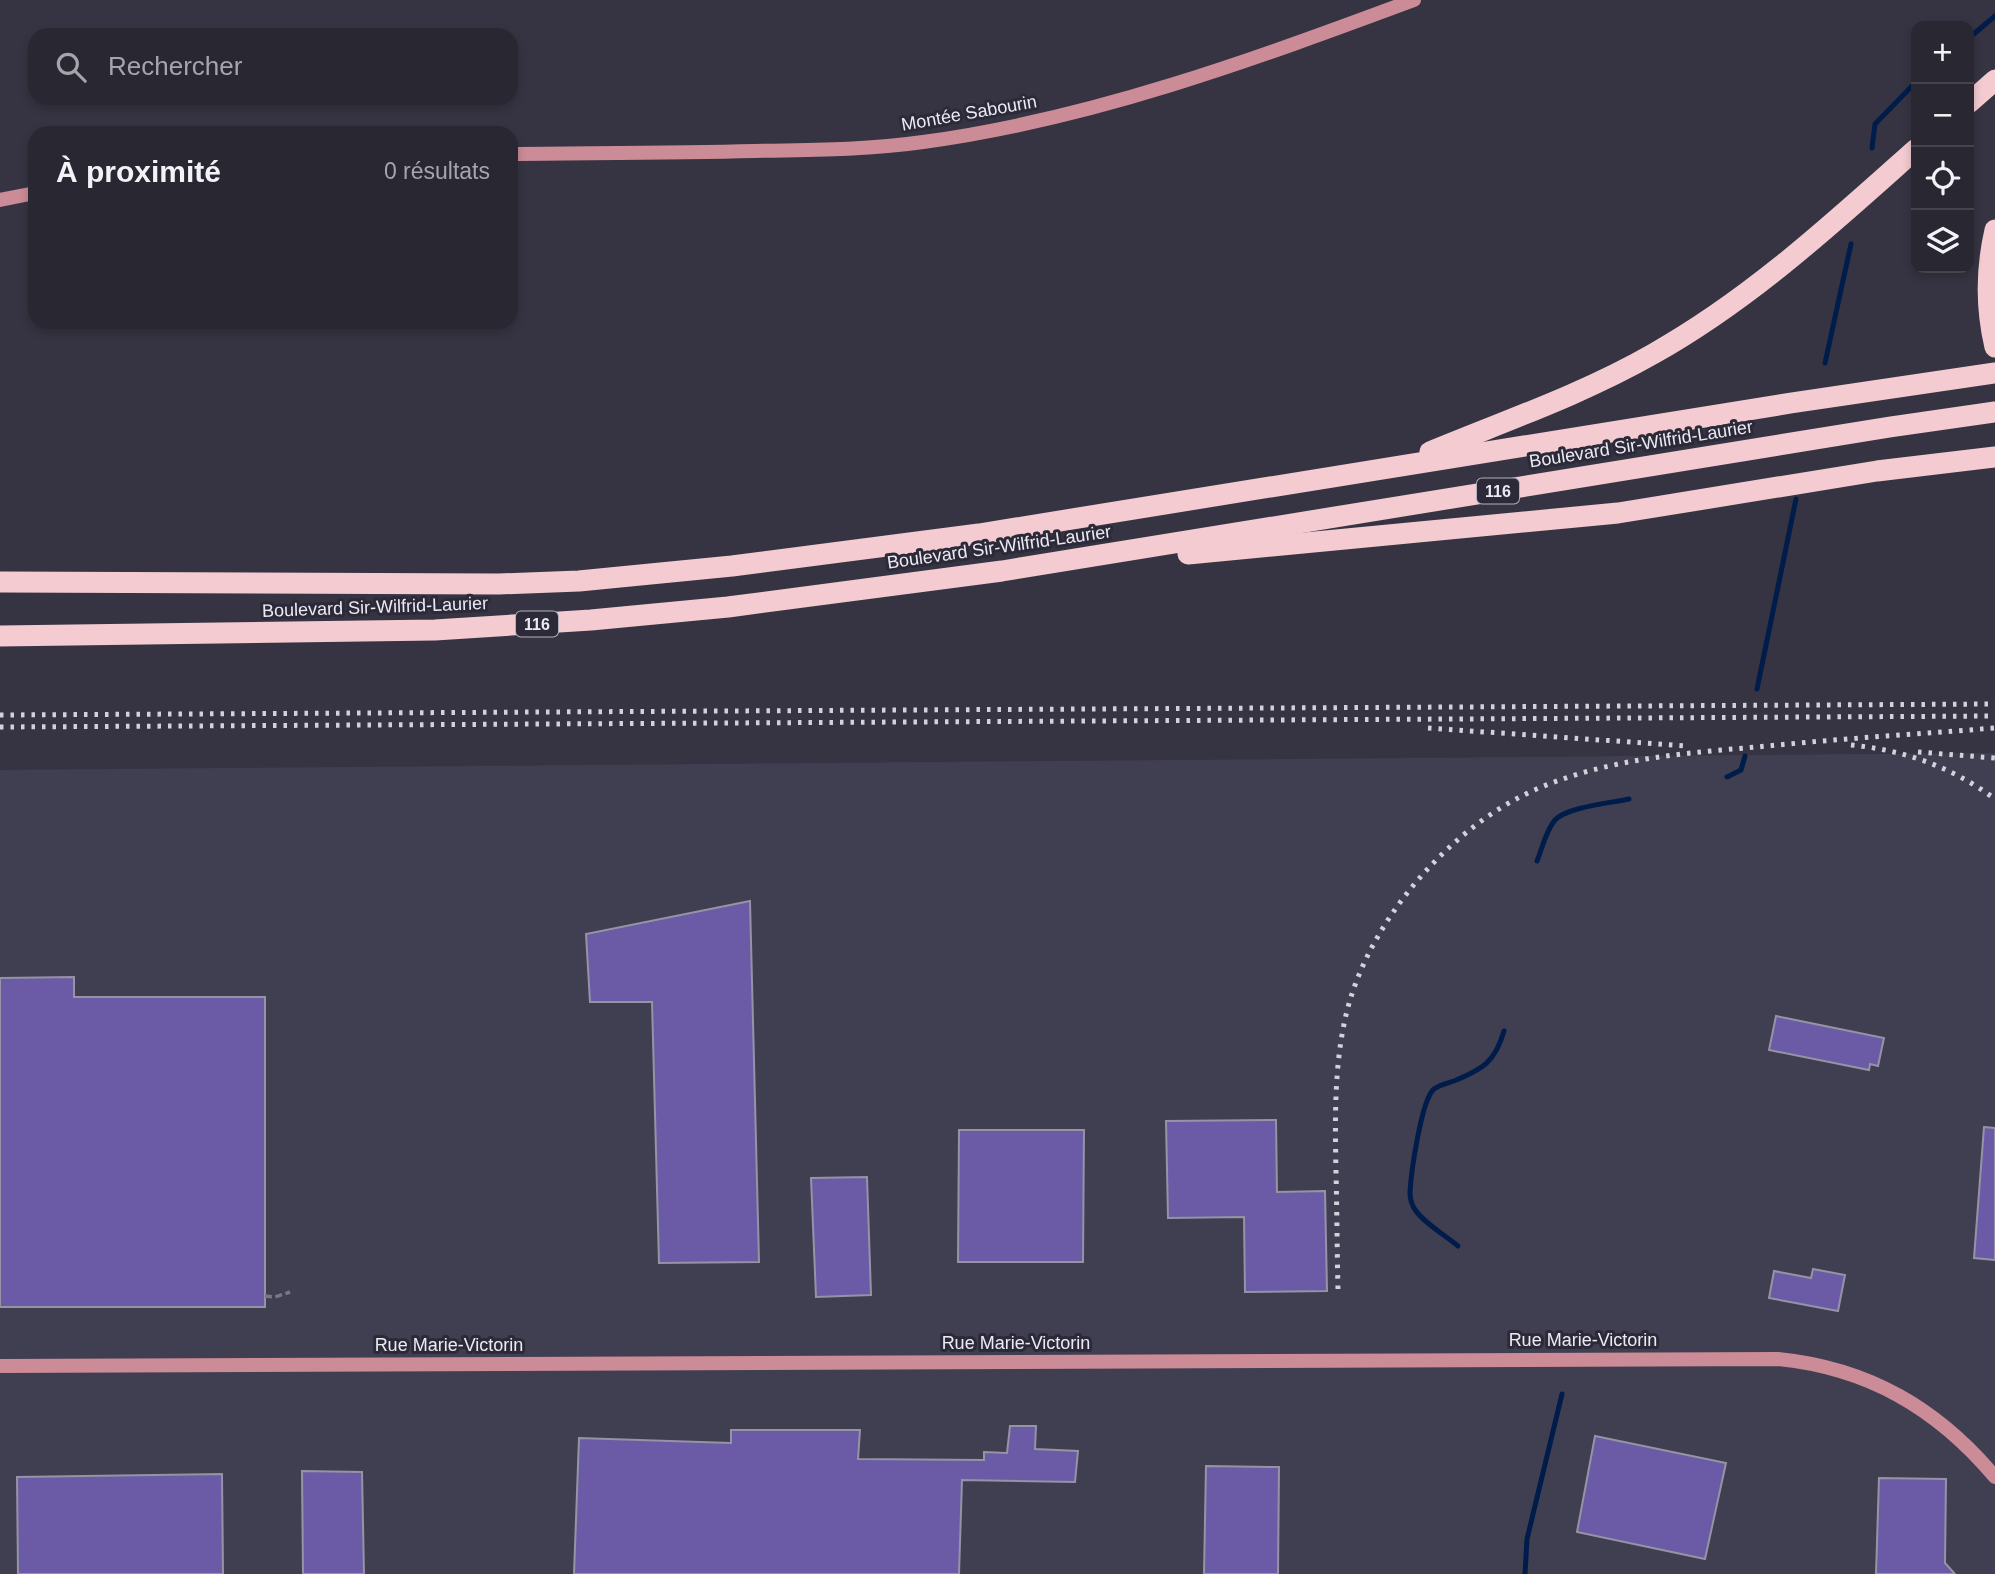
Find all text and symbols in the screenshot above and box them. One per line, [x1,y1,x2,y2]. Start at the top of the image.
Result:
map controls [1911,21,1974,273]
button: + [1911,21,1974,84]
search box [28,28,518,105]
icon: search [52,48,90,86]
text: Rechercher [108,51,242,81]
button: − [1911,84,1974,147]
street label: Montée Sabourin [900,91,1038,135]
button: locate [1911,147,1974,210]
text: À proximité [56,155,221,188]
text: 0 résultats [384,158,490,184]
button: layers [1911,210,1974,273]
street label: Boulevard Sir-Wilfrid-Laurier [1528,416,1754,472]
road number: 116 [1477,478,1519,504]
street label: Boulevard Sir-Wilfrid-Laurier [886,521,1112,573]
street label: Boulevard Sir-Wilfrid-Laurier [262,593,488,621]
road number: 116 [516,611,558,636]
street label: Rue Marie-Victorin [1509,1330,1657,1350]
street label: Rue Marie-Victorin [942,1333,1090,1353]
street label: Rue Marie-Victorin [375,1335,523,1355]

